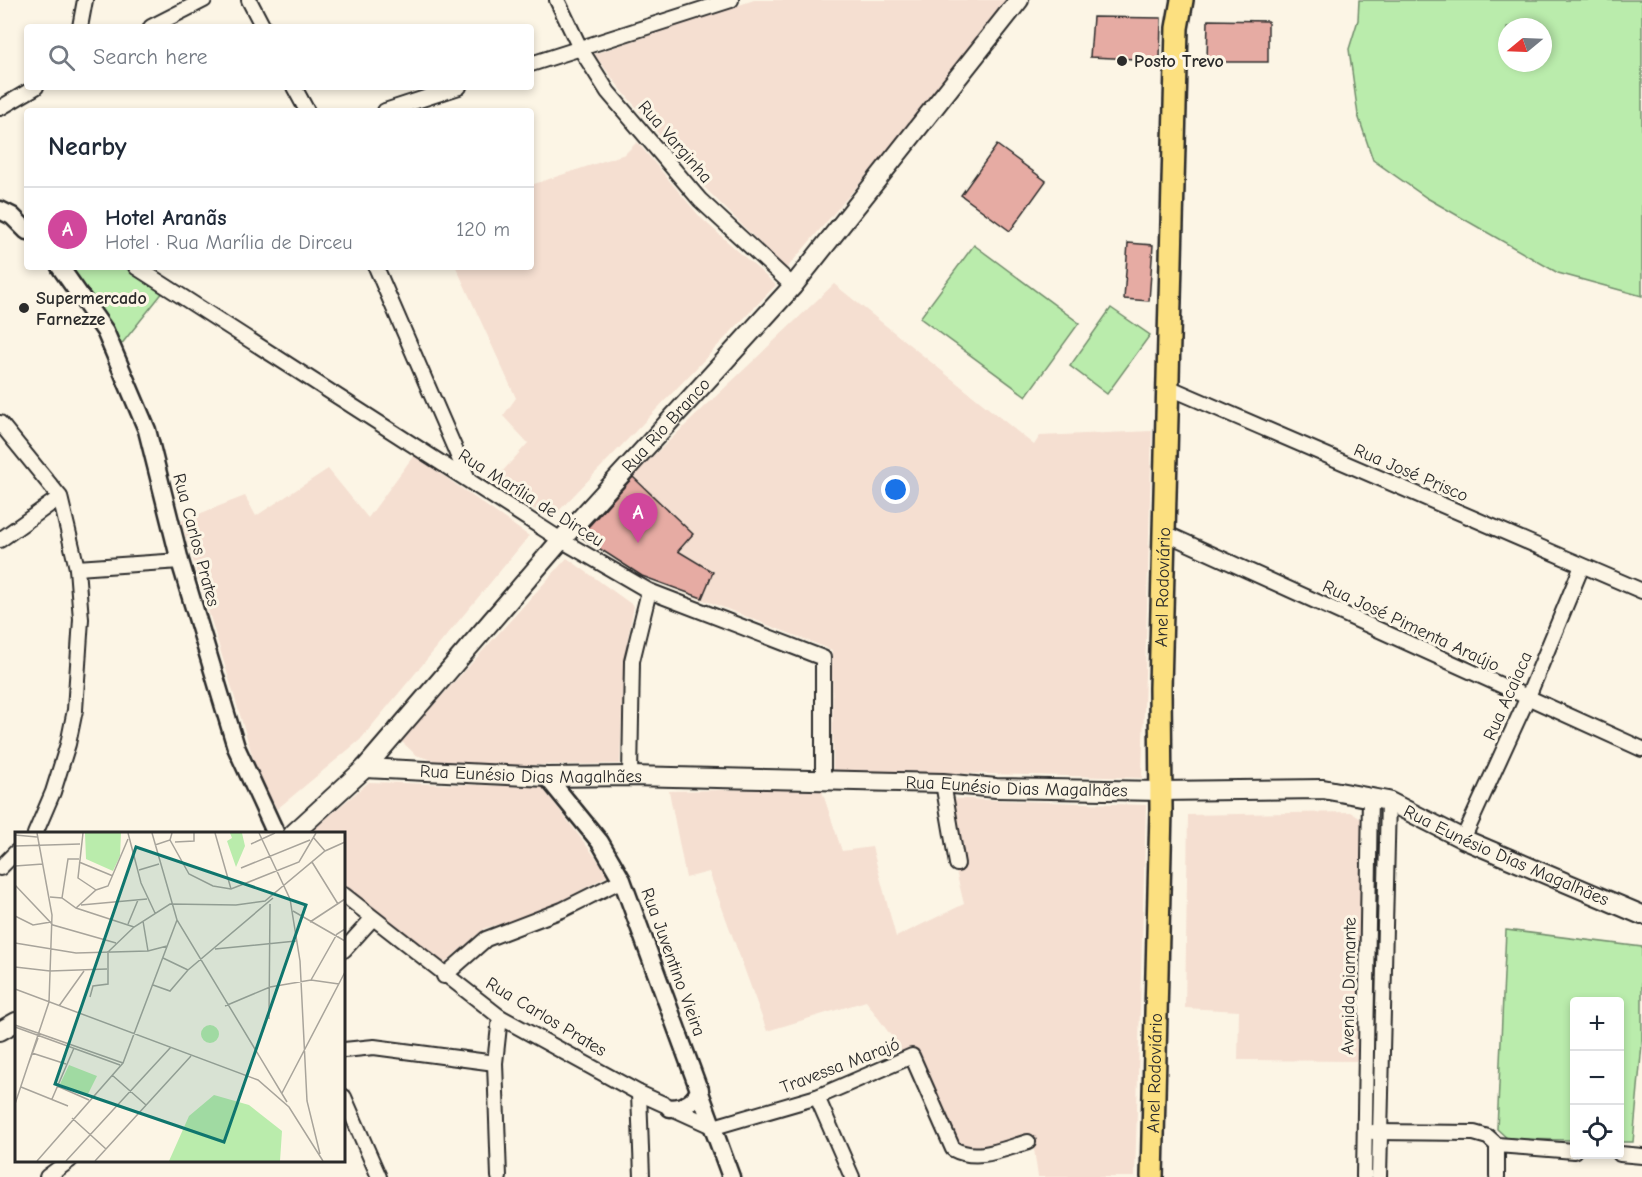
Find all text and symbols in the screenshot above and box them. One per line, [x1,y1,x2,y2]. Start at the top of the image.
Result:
north arrow [1498,18,1552,72]
search box [24,24,534,90]
icon: search [45,41,78,74]
text: Search here [93,44,208,70]
place label: Posto Trevo [1134,51,1224,72]
marker: Posto Trevo [1115,54,1129,68]
street label: Rua Varginha [634,97,716,187]
text: Nearby [48,132,127,162]
text: Hotel Aranãs [105,205,227,231]
text: A [62,218,73,241]
text: 120 m [456,218,510,241]
text: Hotel · Rua Marília de Dirceu [105,231,353,254]
place label: Supermercado Farnezze [36,288,147,330]
marker: Supermercado Farnezze [17,301,31,315]
street label: Rua Rio Branco [617,373,715,477]
street label: Rua José Prisco [1351,439,1471,507]
street label: Rua Marília de Dirceu [454,445,608,551]
street label: Rua Carlos Prates [168,471,224,609]
your location [881,475,910,504]
pin: A [618,494,658,543]
street label: Anel Rodoviário [1151,527,1175,647]
street label: Rua José Pimenta Araújo [1319,576,1503,676]
street label: Rua Acaiaca [1479,648,1537,744]
street label: Rua Eunésio Dias Magalhães [419,760,642,788]
street label: Rua Eunésio Dias Magalhães [905,772,1128,801]
street label: Rua Eunésio Dias Magalhães [1400,800,1612,910]
inset map [15,832,345,1162]
street label: Rua Juventino Vieira [636,885,710,1039]
street label: Avenida Diamante [1337,917,1361,1055]
street label: Rua Carlos Prates [482,973,610,1061]
map controls [1570,997,1624,1159]
button: + [1570,997,1624,1051]
street label: Anel Rodoviário [1143,1013,1167,1133]
street label: Travessa Marajó [777,1034,903,1098]
button: − [1570,1051,1624,1105]
button: locate [1570,1105,1624,1159]

